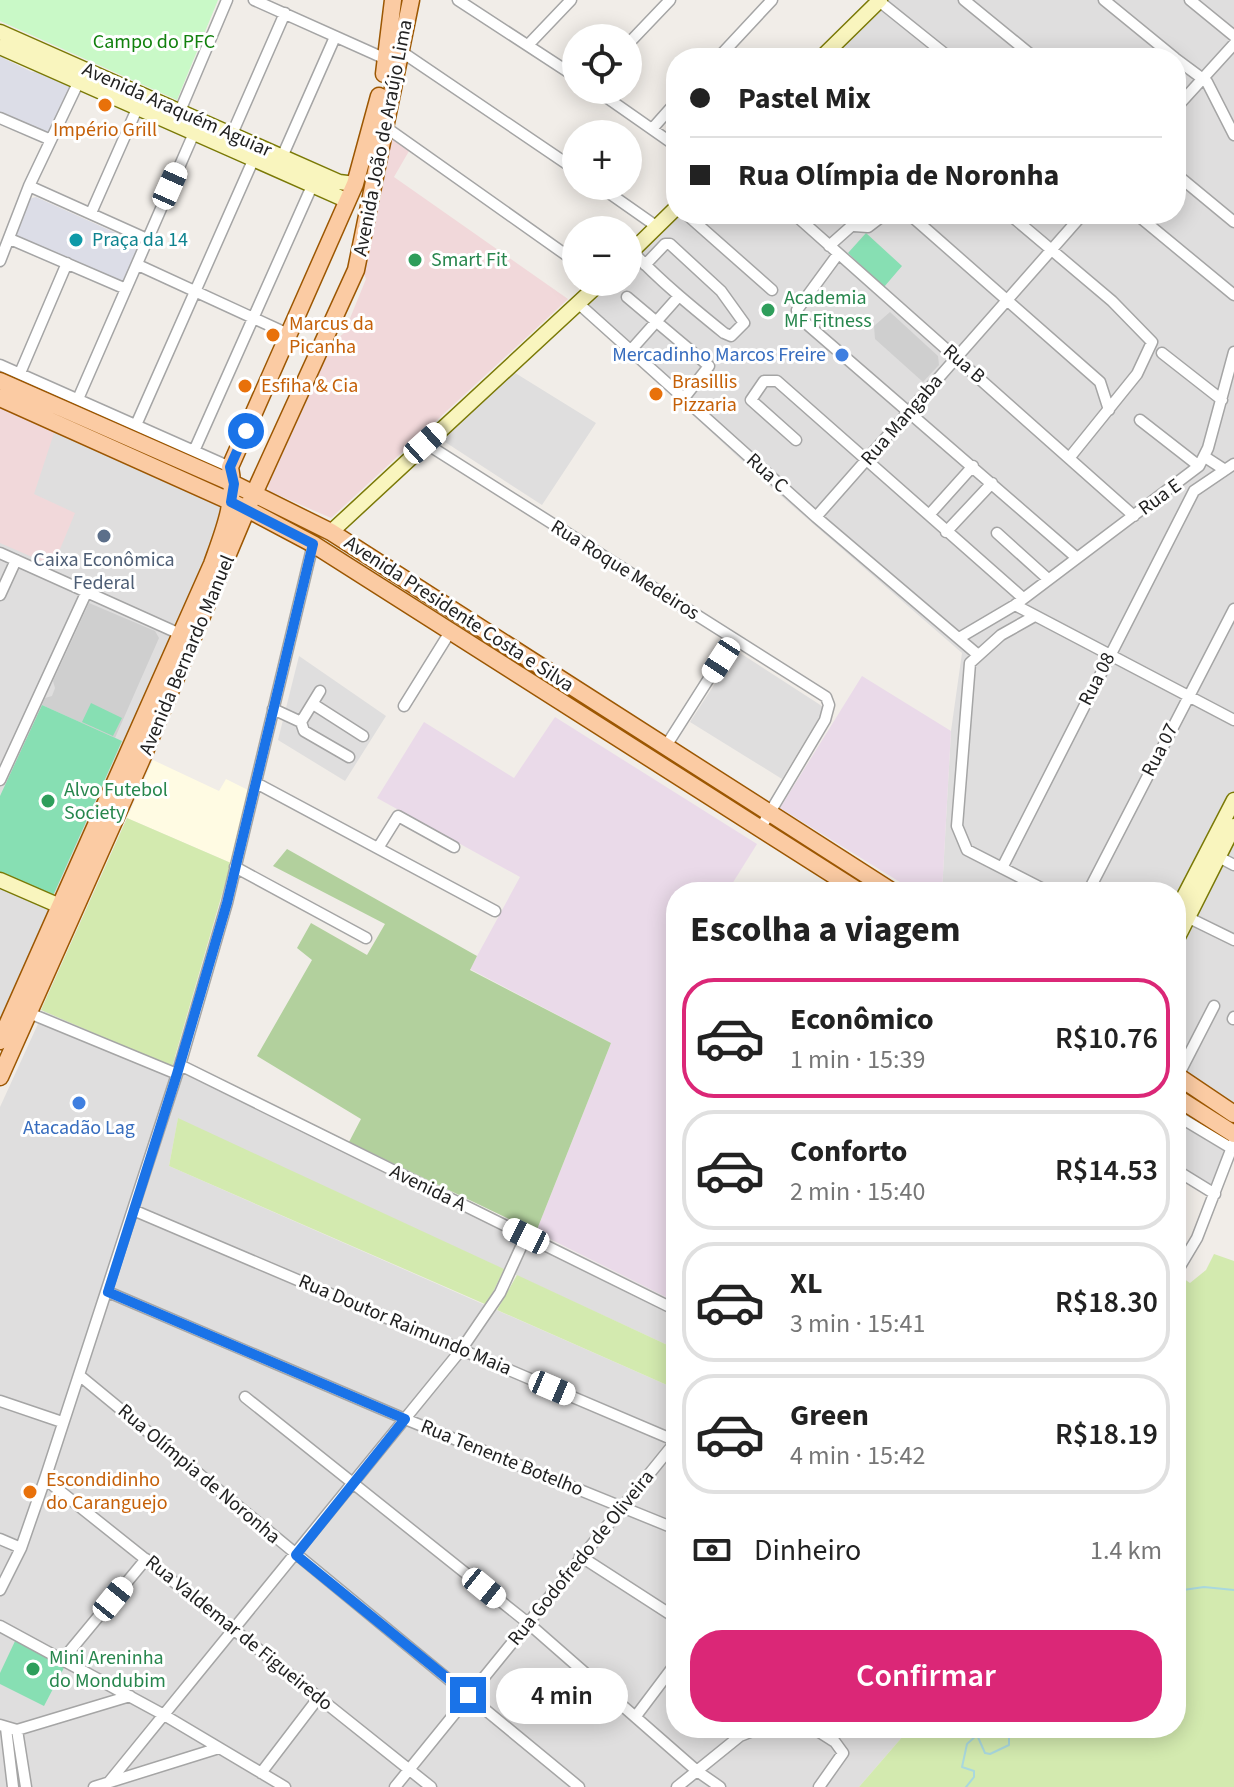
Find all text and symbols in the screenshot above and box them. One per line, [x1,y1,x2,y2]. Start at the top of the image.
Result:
street label: Avenida João de Araújo Lima [346,17,420,259]
map controls [562,24,642,296]
button: locate [562,24,642,104]
park label: Campo do PFC [93,28,215,56]
street label: Avenida Araquém Aguiar [78,56,276,164]
text: Pastel Mix [738,77,871,120]
marker: Império Grill [96,96,114,114]
place label: Império Grill [53,116,157,144]
button: + [562,120,642,200]
text: Rua Olímpia de Noronha [738,154,1059,197]
car [149,159,191,213]
button: − [562,216,642,296]
place label: Praça da 14 [92,226,188,254]
marker: Praça da 14 [67,231,85,249]
place label: Smart Fit [431,246,508,274]
marker: Smart Fit [406,251,424,269]
place label: Academia MF Fitness [784,284,872,335]
marker: Academia MF Fitness [759,301,777,319]
place label: Marcus da Picanha [289,310,374,361]
marker: Marcus da Picanha [264,326,282,344]
street label: Rua B [937,338,991,390]
place label: Mercadinho Marcos Freire [612,341,826,369]
marker: Mercadinho Marcos Freire [833,346,851,364]
place label: Brasillis Pizzaria [672,368,737,419]
street label: Rua Mangaba [854,368,950,472]
place label: Esfiha & Cia [261,372,358,400]
marker: Esfiha & Cia [236,377,254,395]
marker: Brasillis Pizzaria [647,385,665,403]
route start [228,413,264,449]
car [399,418,451,468]
street label: Rua C [740,447,794,499]
street label: Rua E [1133,472,1187,522]
street label: Rua Roque Medeiros [545,513,705,627]
marker: Caixa Econômica Federal [95,527,113,545]
street label: Avenida Presidente Costa e Silva [339,529,579,699]
place label: Caixa Econômica Federal [33,546,175,597]
street label: Avenida Bernardo Manuel [132,551,242,759]
car [698,633,744,687]
street label: Rua 08 [1072,648,1122,710]
street label: Rua 07 [1135,719,1185,781]
place label: Alvo Futebol Society [64,776,168,827]
marker: Alvo Futebol Society [39,792,57,810]
text: Escolha a viagem [690,904,961,955]
text: Econômico [790,998,934,1041]
icon: car [694,1002,766,1074]
text: R$10.76 [1055,1017,1158,1060]
text: 1 min · 15:39 [790,1041,925,1078]
marker: Atacadão Lag [70,1094,88,1112]
place label: Atacadão Lag [23,1114,135,1142]
text: Conforto [790,1130,907,1173]
icon: car [694,1134,766,1206]
text: R$14.53 [1055,1149,1158,1192]
street label: Avenida A [385,1157,471,1219]
text: 2 min · 15:40 [790,1173,925,1210]
car [499,1215,553,1257]
text: XL [790,1262,823,1305]
icon: car [694,1266,766,1338]
street label: Rua Doutor Raimundo Maia [294,1267,516,1383]
text: R$18.30 [1055,1281,1158,1324]
text: 3 min · 15:41 [790,1305,925,1342]
car [525,1368,579,1408]
text: Green [790,1394,869,1437]
street label: Rua Olímpia de Noronha [112,1398,286,1550]
icon: car [694,1398,766,1470]
street label: Rua Tenente Botelho [416,1413,588,1503]
text: R$18.19 [1055,1413,1158,1456]
text: 4 min · 15:42 [790,1437,925,1474]
street label: Rua Godofredo de Oliveira [501,1464,661,1652]
place label: Escondidinho do Caranguejo [46,1466,168,1517]
marker: Escondidinho do Caranguejo [21,1483,39,1501]
icon: cash [690,1528,734,1572]
text: Dinheiro [754,1529,861,1572]
text: 1.4 km [1090,1532,1162,1569]
street label: Rua Valdemar de Figueiredo [139,1548,339,1718]
car [458,1564,510,1612]
car [89,1573,137,1625]
button: Confirmar [690,1630,1162,1722]
place label: Mini Areninha do Mondubim [49,1644,166,1695]
marker: Mini Areninha do Mondubim [24,1660,42,1678]
callout: 4 min [496,1667,628,1723]
route end [450,1677,486,1713]
text: 4 min [531,1677,593,1714]

